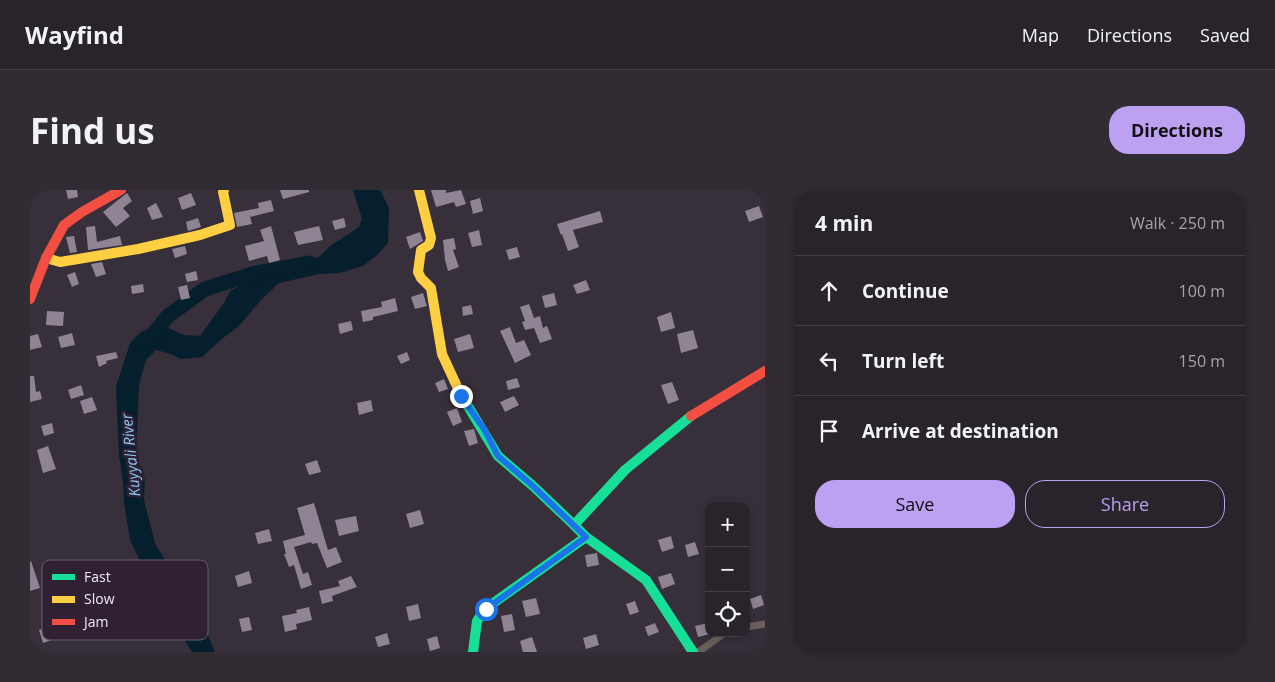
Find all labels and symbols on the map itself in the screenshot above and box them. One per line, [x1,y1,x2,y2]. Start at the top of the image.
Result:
route end [450,385,473,408]
water label: Kuyyali River [116,411,144,498]
legend [42,560,208,640]
text: Fast [84,567,111,586]
text: Slow [84,589,115,608]
route start [475,598,498,621]
text: Jam [82,612,109,631]

